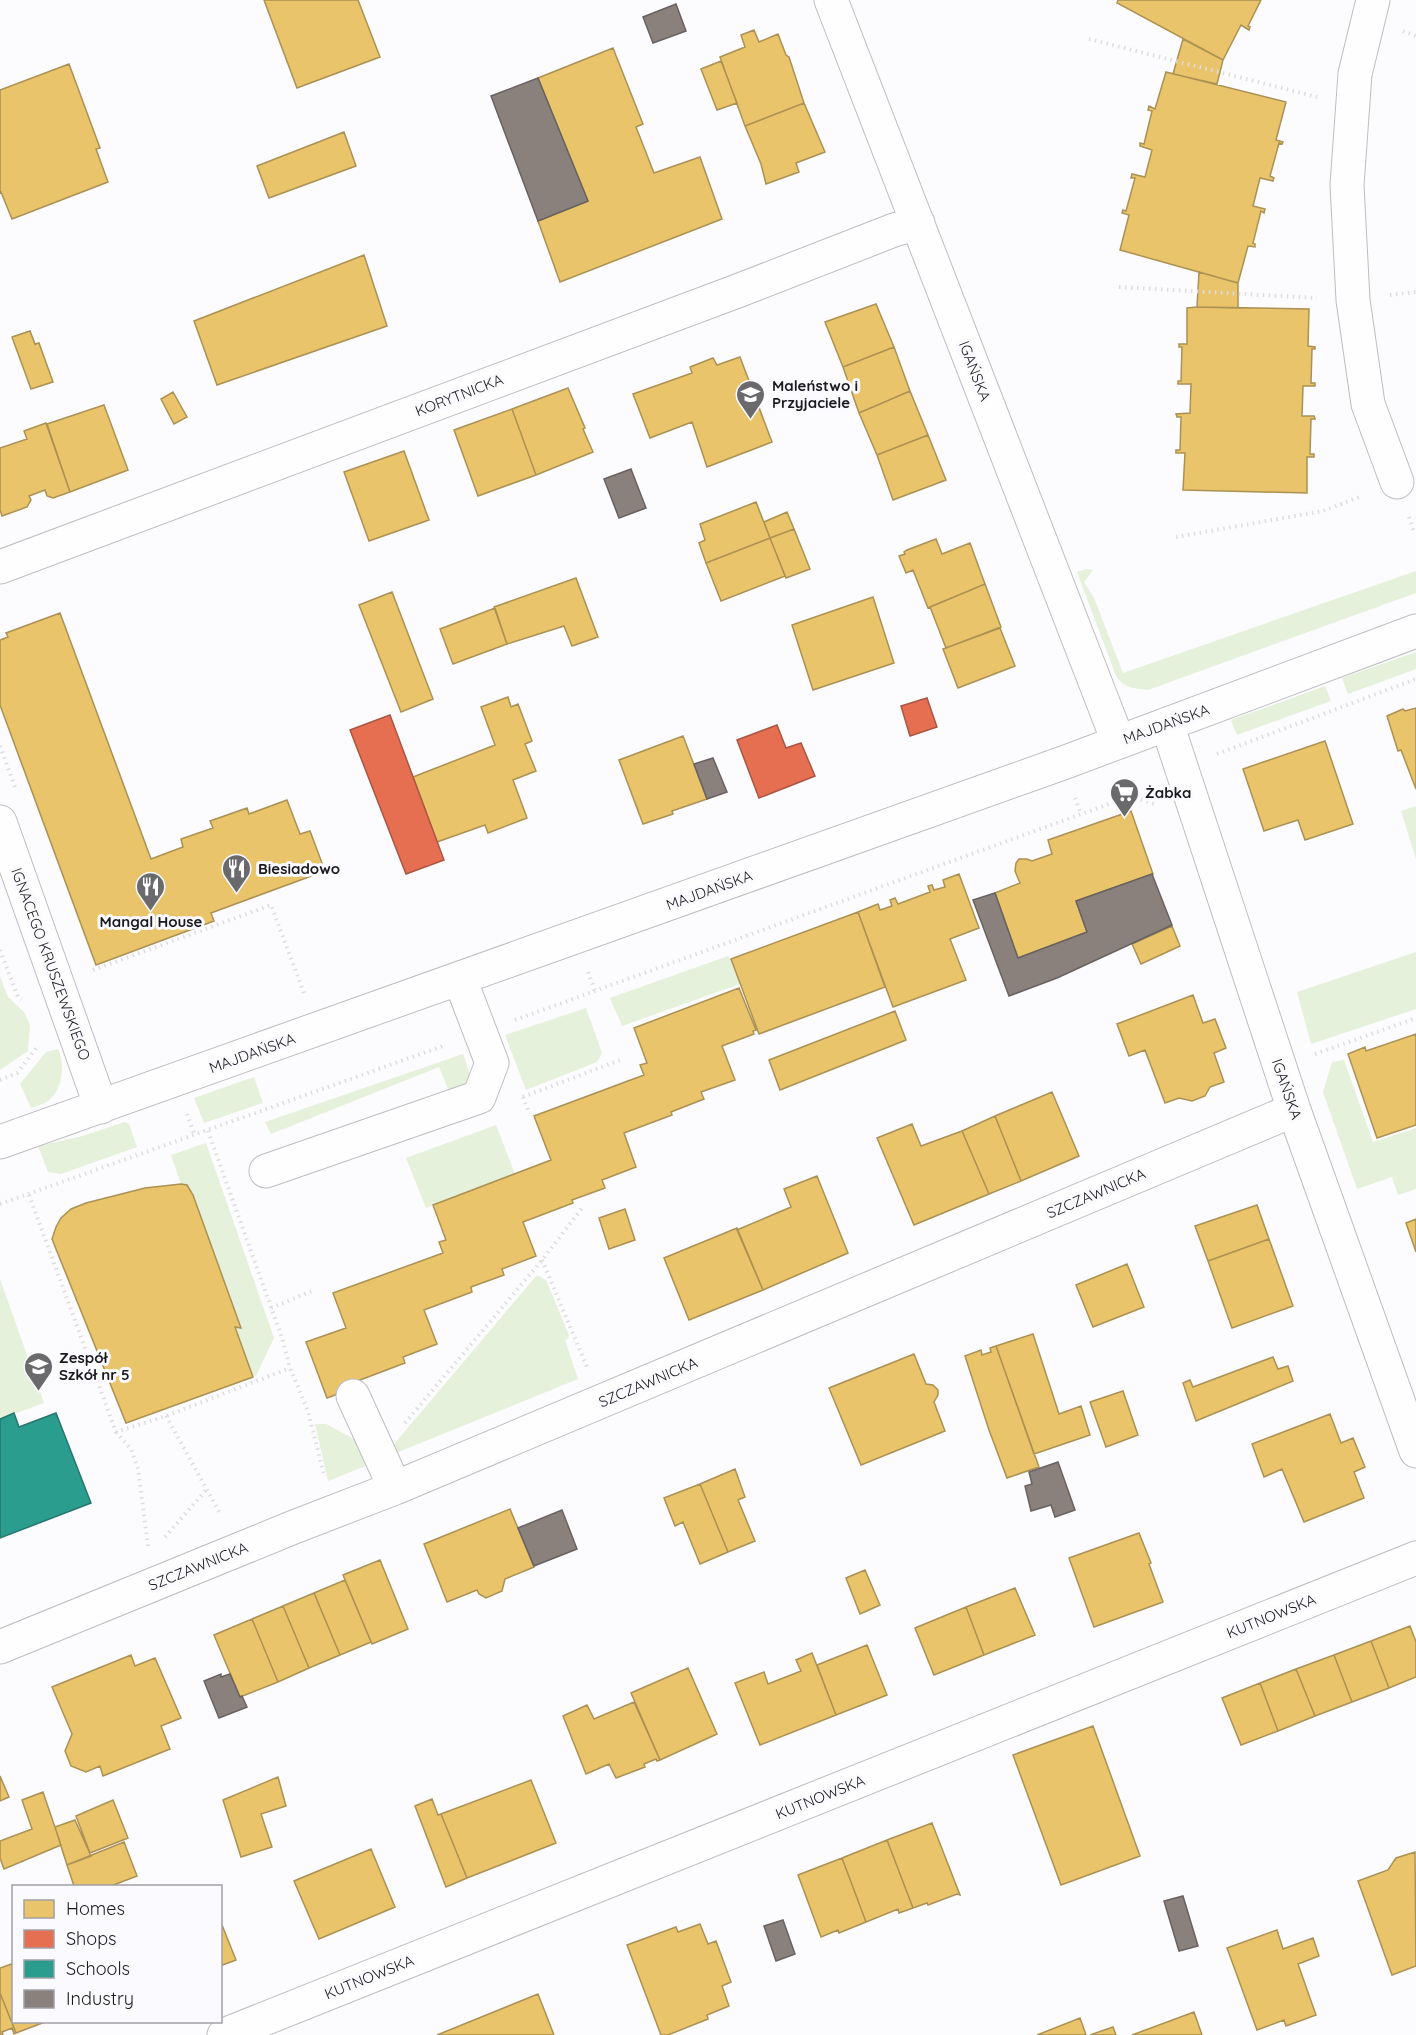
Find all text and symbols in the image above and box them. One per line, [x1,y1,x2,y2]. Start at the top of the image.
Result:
street label: IGAŃSKA [955,338,995,404]
street label: KORYTNICKA [412,369,506,420]
place label: Maleństwo i Przyjaciele [772,376,858,412]
school or university icon: Maleństwo i Przyjaciele [735,378,767,420]
street label: MAJDAŃSKA [1120,700,1212,748]
supermarket icon: Żabka [1108,776,1140,818]
place label: Żabka [1145,783,1191,802]
restaurant icon: Biesiadowo [221,852,253,894]
place label: Biesiadowo [258,859,340,878]
street label: IGNACEGO KRUSZEWSKIEGO [7,865,95,1063]
street label: MAJDAŃSKA [663,866,755,914]
restaurant icon: Mangal House [135,870,167,912]
place label: Mangal House [100,912,203,931]
street label: MAJDAŃSKA [206,1029,298,1077]
street label: IGAŃSKA [1268,1056,1306,1122]
street label: SZCZAWNICKA [1044,1164,1149,1222]
place label: Zespół Szkół nr 5 [59,1348,130,1384]
school or university icon: Zespół Szkół nr 5 [22,1350,54,1392]
street label: SZCZAWNICKA [596,1353,701,1411]
street label: SZCZAWNICKA [145,1537,251,1595]
street label: KUTNOWSKA [1224,1589,1319,1643]
street label: KUTNOWSKA [773,1770,868,1824]
legend [12,1885,222,2023]
text: Homes [66,1897,125,1920]
text: Shops [66,1927,117,1950]
street label: KUTNOWSKA [322,1950,417,2004]
text: Schools [66,1957,130,1980]
text: Industry [66,1987,134,2010]

